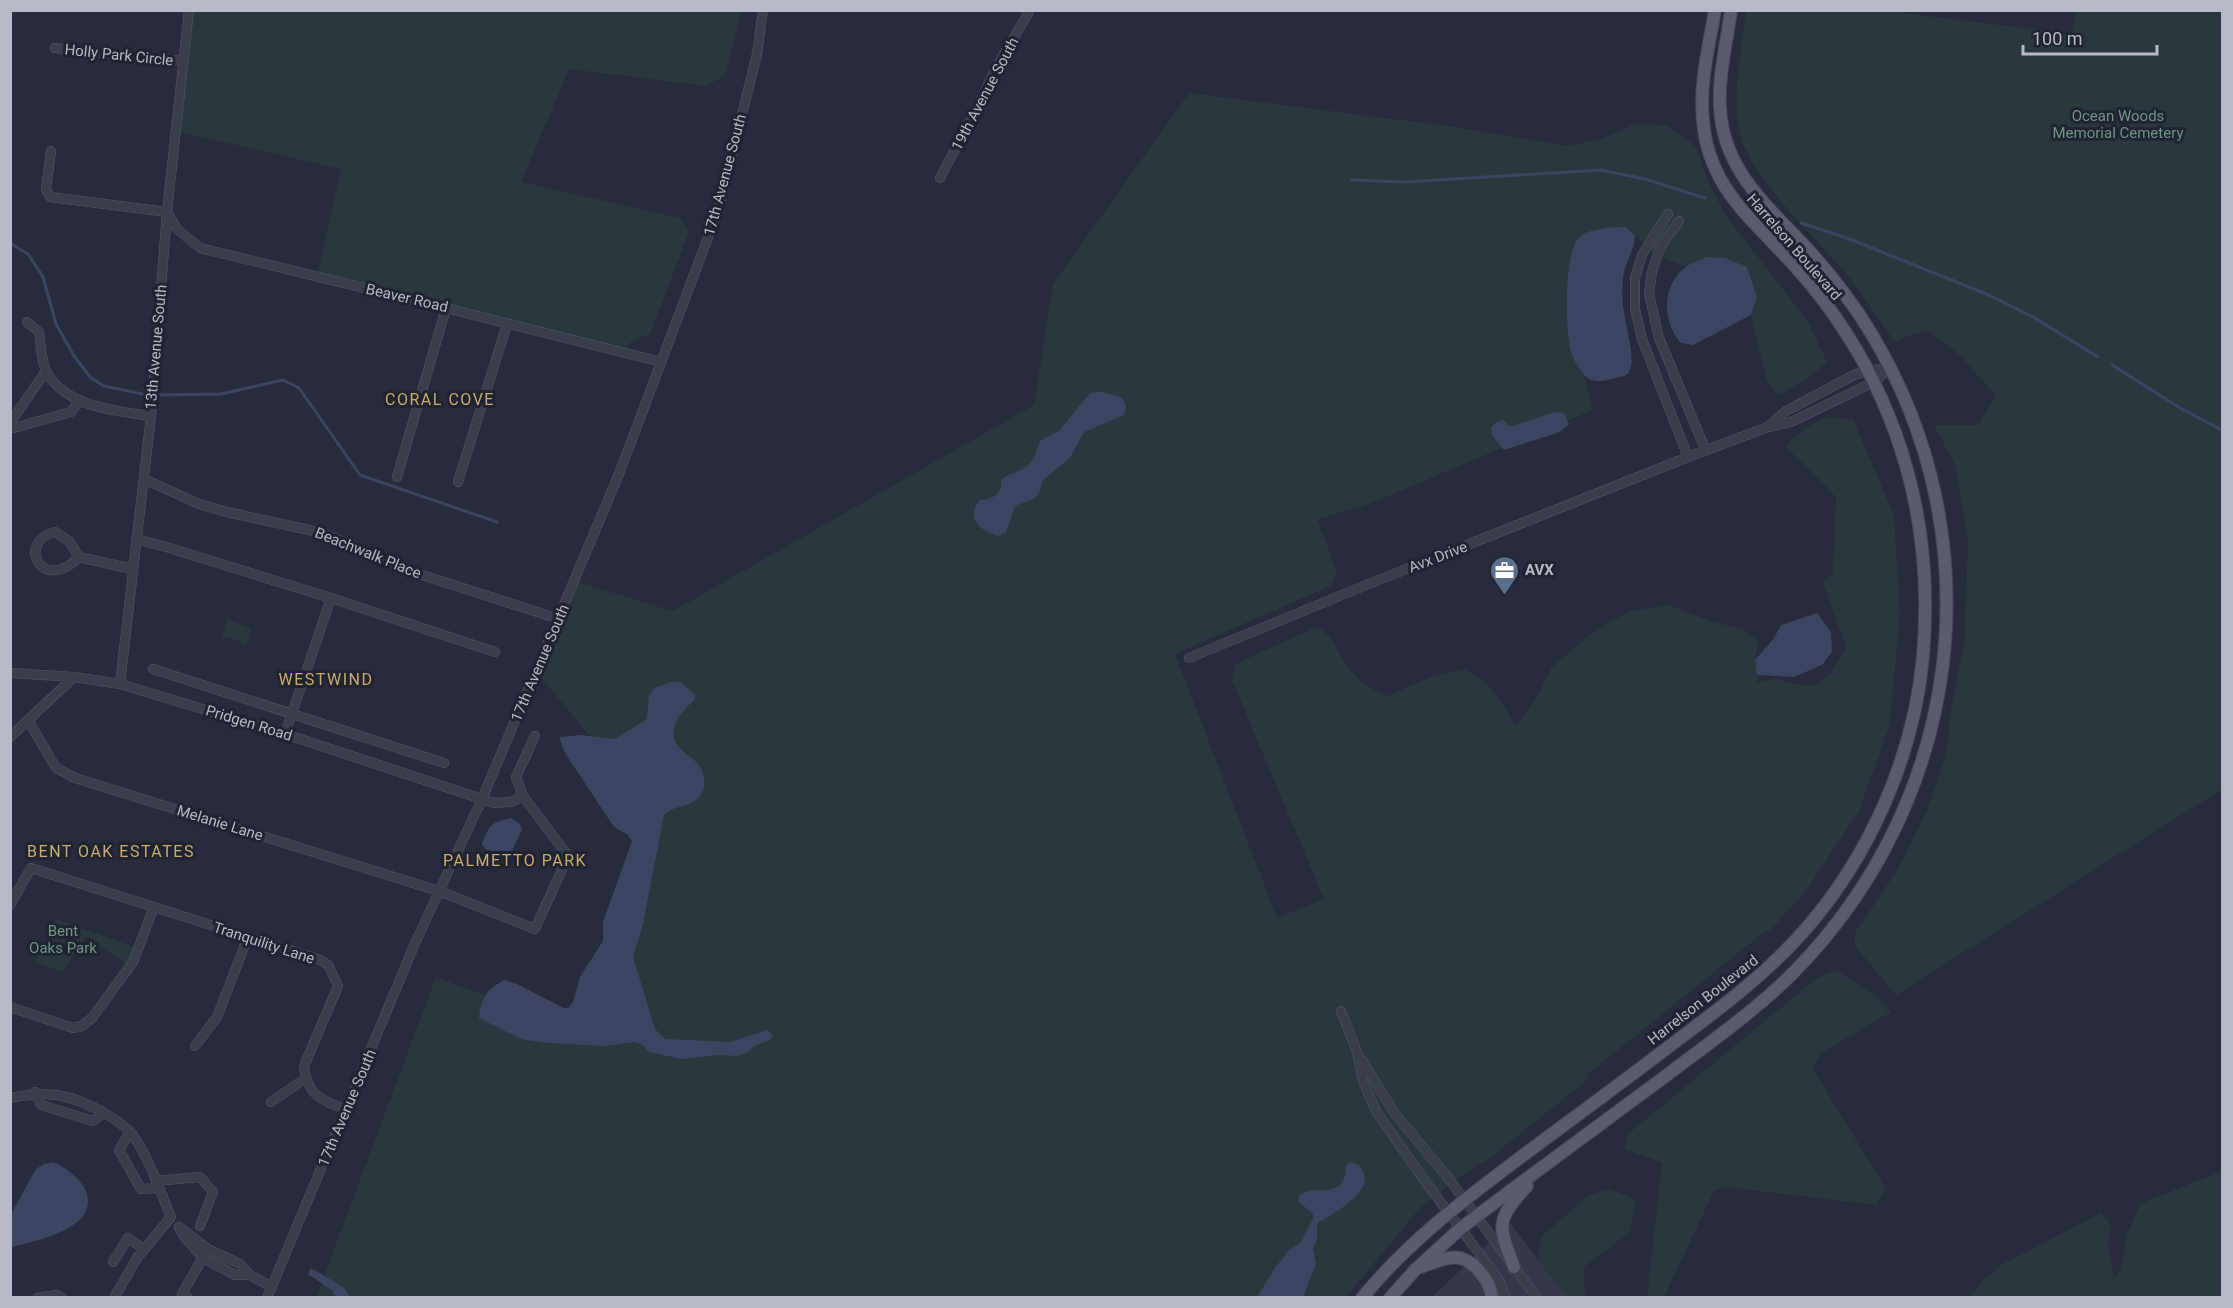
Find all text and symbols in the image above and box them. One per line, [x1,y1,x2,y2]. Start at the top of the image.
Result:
scale bar [2023,18,2156,56]
text: 100 m [2032,28,2083,49]
street label: 19th Avenue South [948,34,1022,154]
street label: Holly Park Circle [64,40,174,70]
park label: Ocean Woods Memorial Cemetery [2052,107,2184,142]
street label: 17th Avenue South [700,112,750,238]
street label: Harrelson Boulevard [1743,190,1845,304]
street label: Beaver Road [364,280,450,316]
street label: 13th Avenue South [142,284,170,410]
district label: CORAL COVE [385,390,495,409]
street label: Beachwalk Place [312,523,424,583]
street label: Avx Drive [1406,538,1470,576]
office icon: AVX [1488,554,1520,596]
place label: AVX [1525,561,1554,579]
street label: 17th Avenue South [507,602,573,724]
district label: WESTWIND [279,670,373,689]
street label: Pridgen Road [204,701,294,745]
street label: Melanie Lane [175,801,265,845]
district label: BENT OAK ESTATES [27,842,195,861]
district label: PALMETTO PARK [443,851,587,870]
street label: Tranquility Lane [211,918,317,968]
park label: Bent Oaks Park [29,922,97,957]
street label: Harrelson Boulevard [1644,951,1762,1049]
street label: 17th Avenue South [314,1047,380,1169]

